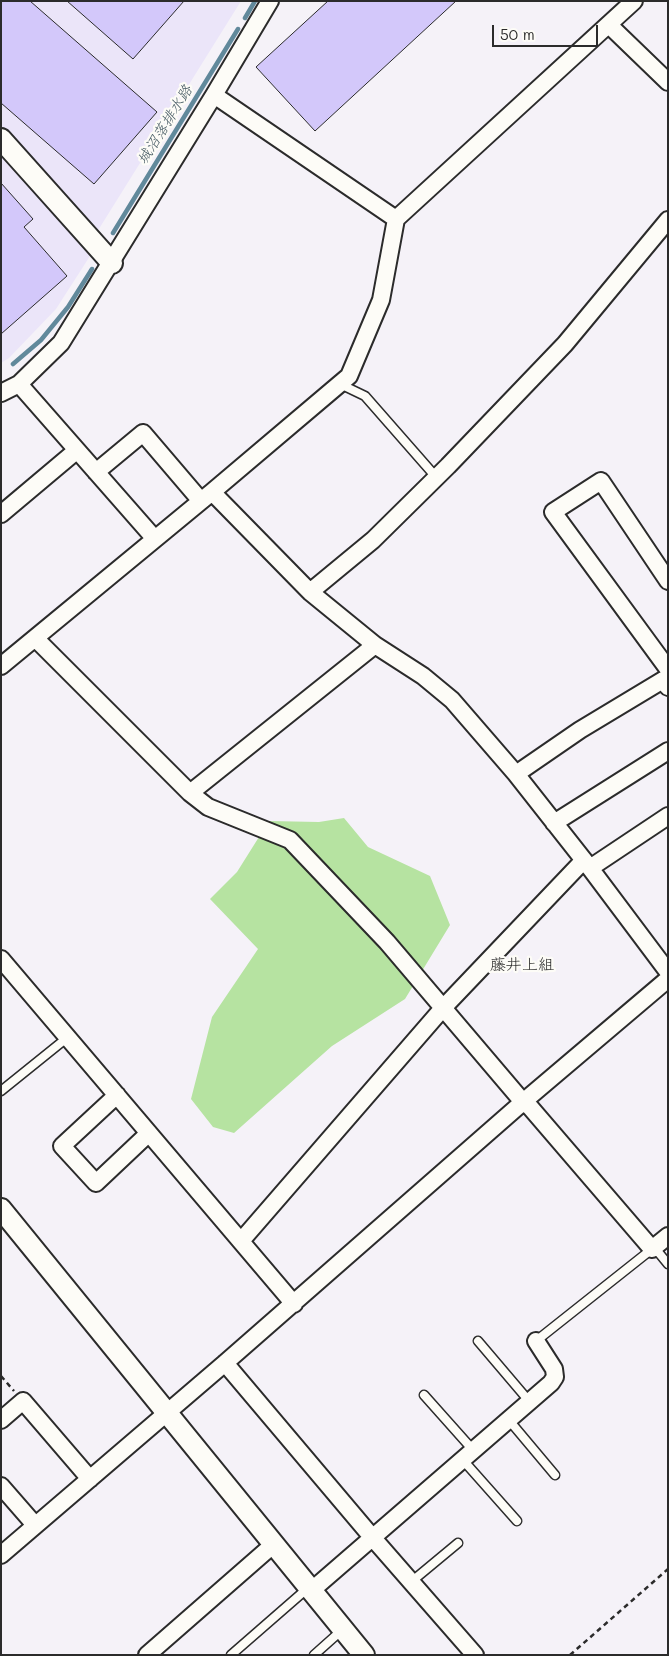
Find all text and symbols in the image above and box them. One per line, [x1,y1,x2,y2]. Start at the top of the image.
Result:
scale bar [494,15,600,47]
text: 50 m [500,24,535,44]
water label: 城沼落排水路 [134,82,196,168]
district label: 藤井上組 [490,955,554,975]

